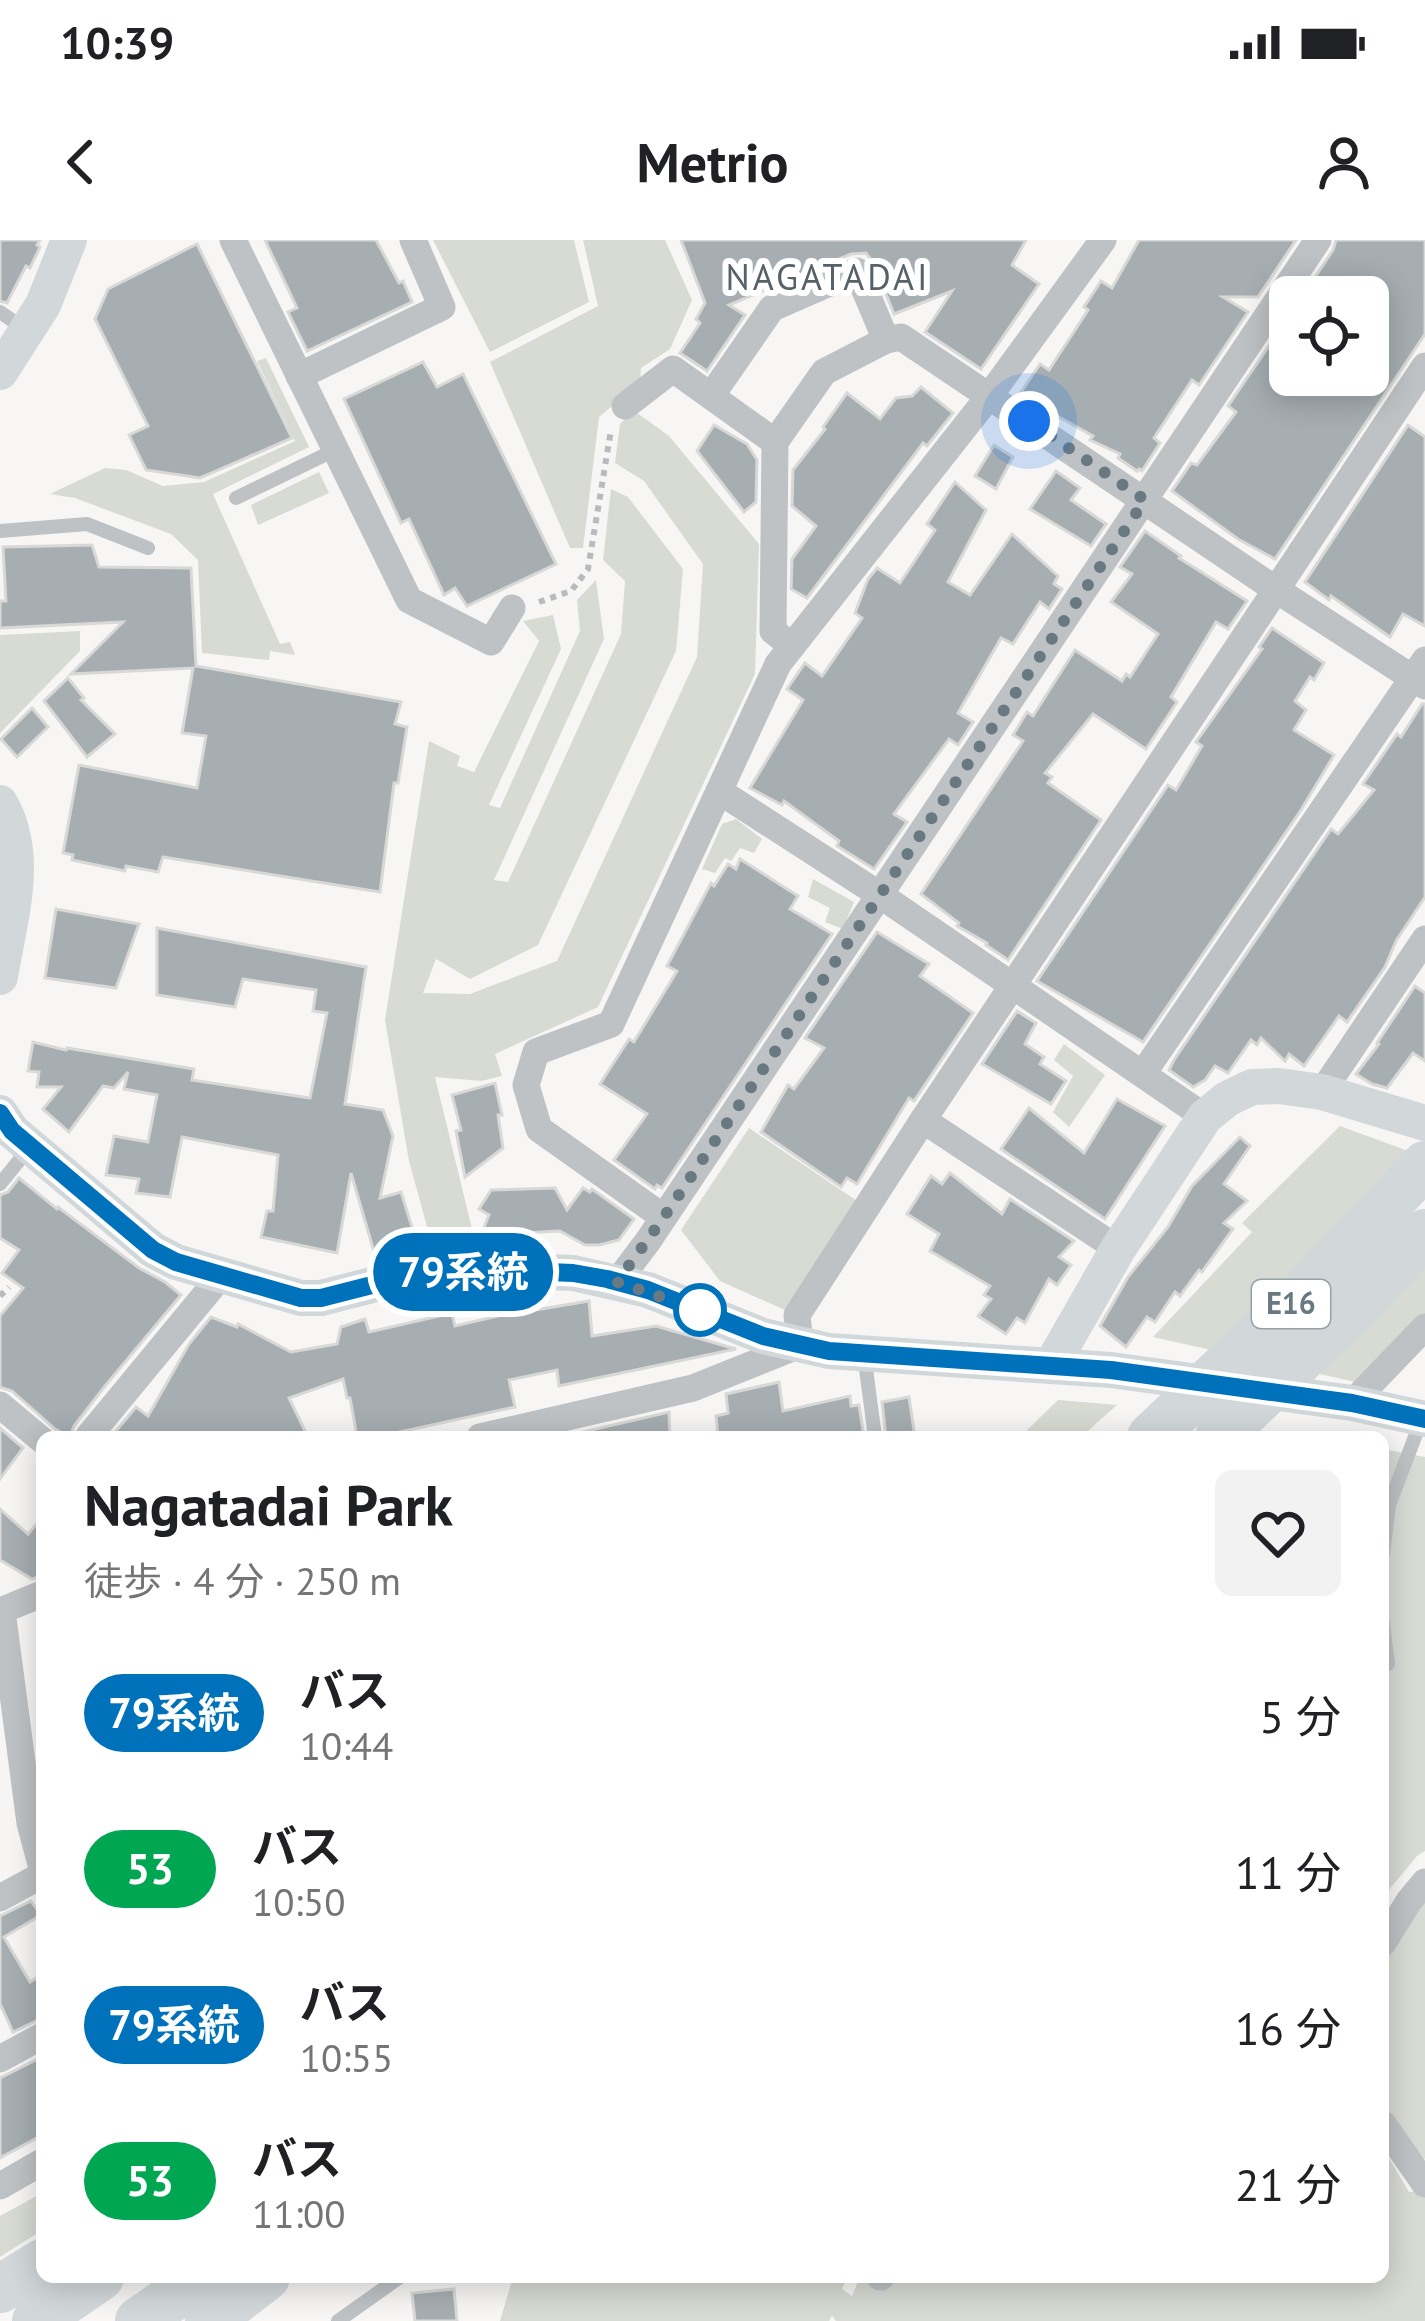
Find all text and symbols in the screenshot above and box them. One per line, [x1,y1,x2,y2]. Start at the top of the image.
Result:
text: 10:39 [60,13,174,71]
text: Metrio [637,127,788,197]
icon: back [48,129,114,195]
icon: person [1311,129,1377,195]
district label: NAGATADAI [726,253,930,300]
map controls [1269,276,1389,396]
button: locate [1269,276,1389,396]
your location [999,391,1059,451]
line badge: 79系統 [379,1233,547,1311]
text: 79系統 [397,1244,529,1299]
road number: E16 [1252,1280,1330,1328]
unlabelled marker [675,1285,725,1335]
text: Nagatadai Park [84,1468,453,1542]
button: heart [1215,1470,1341,1596]
text: 徒歩 · 4 分 · 250 m [84,1555,401,1606]
text: バス [300,1661,390,1719]
text: 79系統 [108,1685,240,1740]
text: 5 分 [1259,1687,1341,1745]
text: 10:44 [300,1720,393,1771]
text: バス [252,1817,342,1875]
text: 53 [126,1841,174,1896]
text: 11 分 [1235,1843,1341,1901]
text: 10:50 [252,1876,346,1927]
text: バス [300,1973,390,2031]
text: 79系統 [108,1997,240,2052]
text: 16 分 [1235,1999,1341,2057]
text: 10:55 [300,2032,393,2083]
text: バス [252,2129,342,2187]
text: 53 [126,2153,174,2208]
text: 21 分 [1235,2155,1341,2213]
text: 11:00 [252,2188,346,2239]

